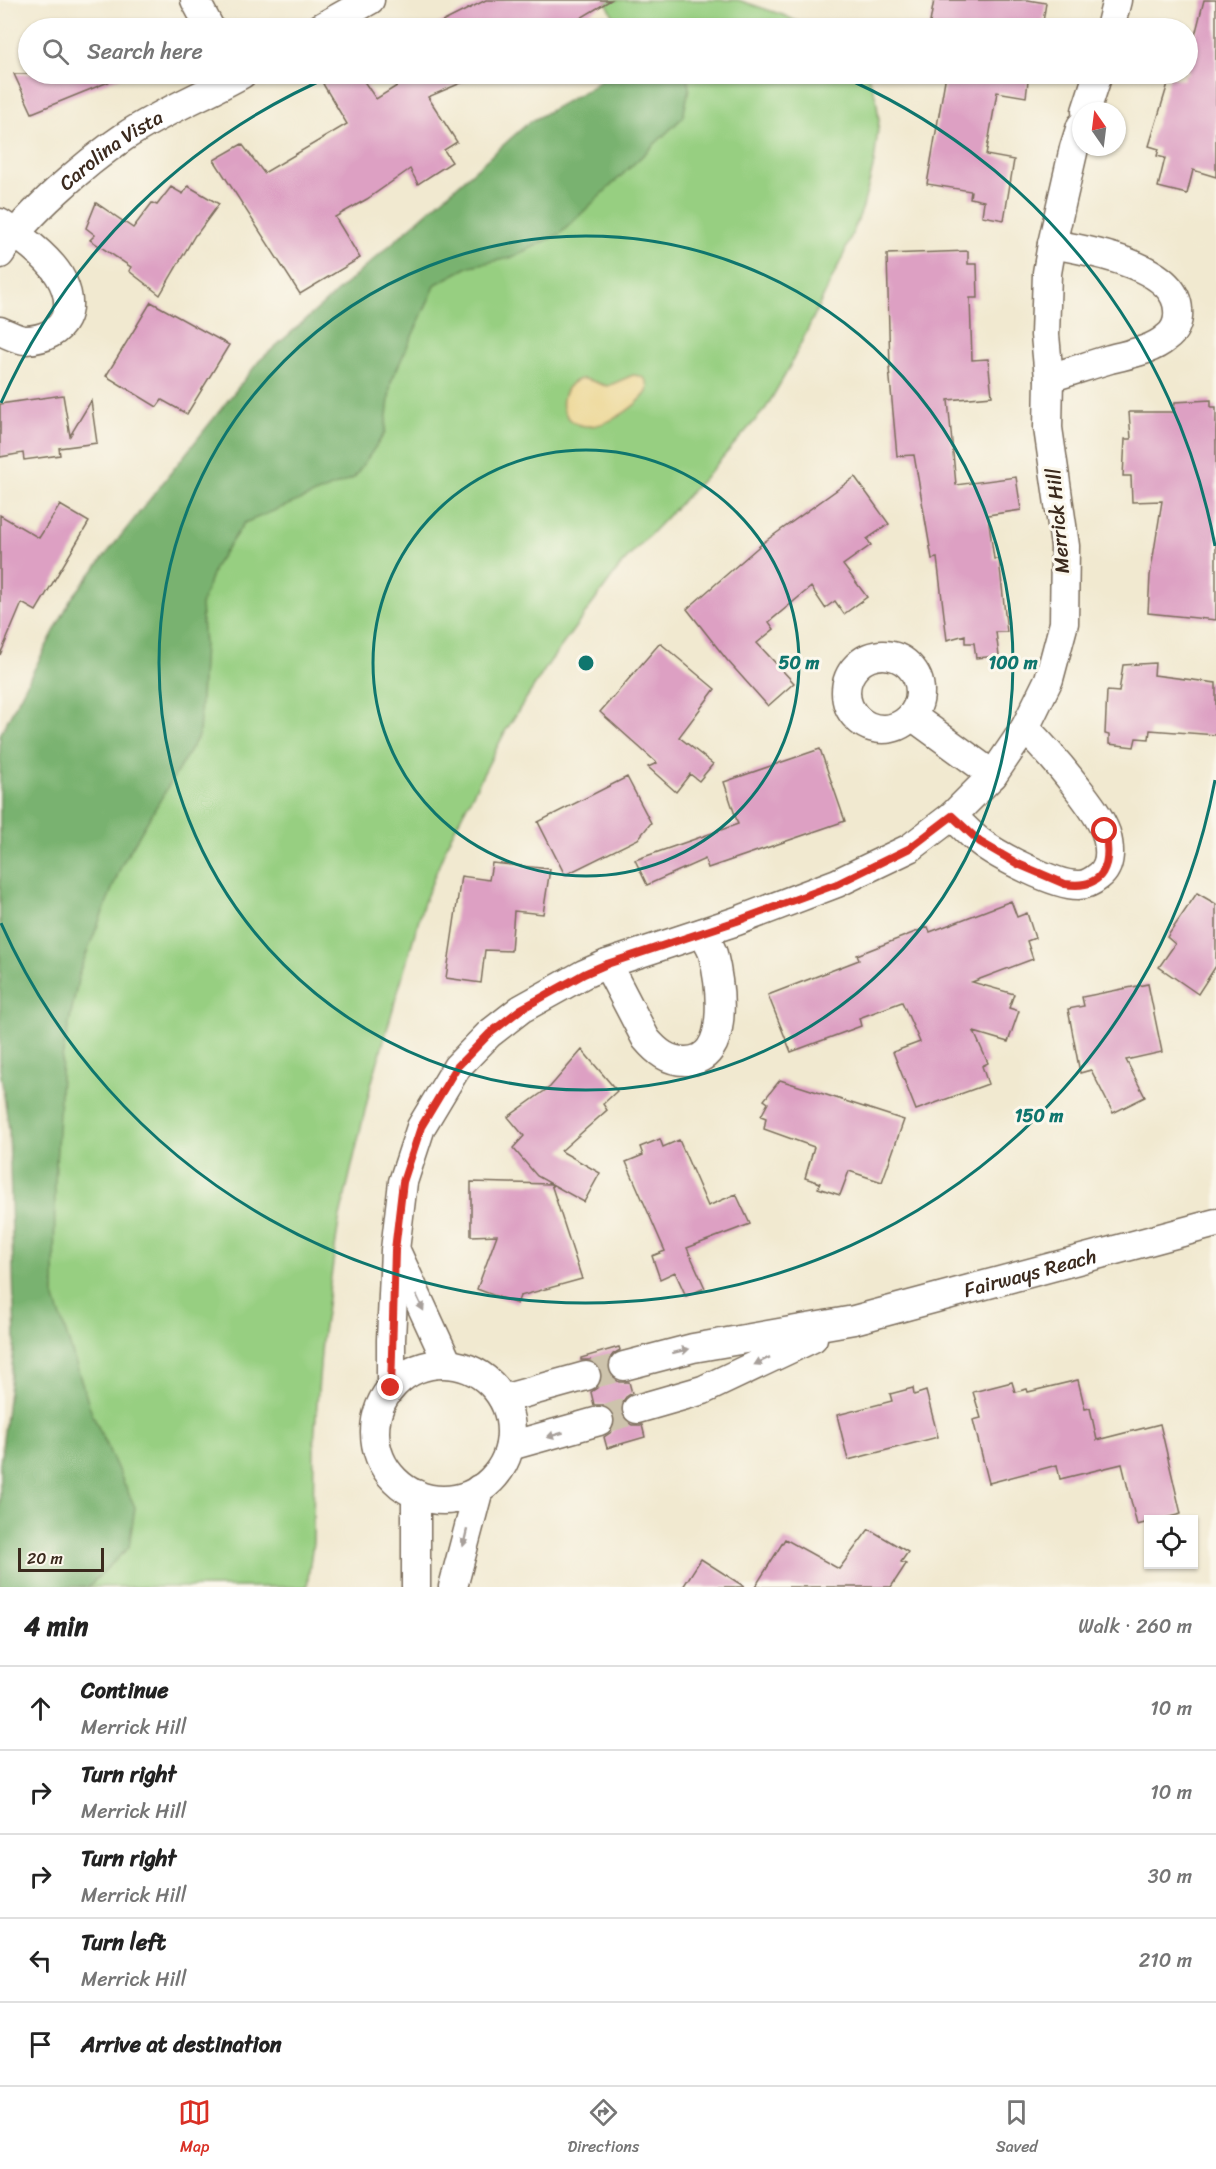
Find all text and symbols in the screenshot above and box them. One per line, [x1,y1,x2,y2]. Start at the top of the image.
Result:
search box [18,18,1198,84]
text: Search here [87,32,203,71]
icon: search [39,35,72,68]
street label: Carolina Vista [50,100,169,199]
north arrow [1072,102,1126,156]
street label: Merrick Hill [1036,467,1080,575]
text: 50 m [779,647,820,679]
text: 100 m [989,647,1038,679]
centre of rings [576,653,596,673]
route start [1091,817,1117,843]
text: 150 m [1015,1100,1063,1132]
street label: Fairways Reach [960,1238,1100,1307]
one-way arrow [415,1295,425,1313]
one-way arrow [672,1346,690,1355]
one-way arrow [753,1356,771,1366]
route end [377,1374,403,1400]
one-way arrow [546,1431,564,1440]
map controls [1144,1515,1198,1569]
button: locate [1144,1515,1198,1569]
one-way arrow [460,1529,470,1547]
text: 20 m [27,1544,63,1573]
scale bar [18,1545,104,1572]
text: 4 min [24,1603,88,1649]
text: Walk · 260 m [1078,1609,1192,1644]
text: Continue [81,1671,169,1710]
text: 10 m [1150,1691,1192,1726]
icon: ahead [24,1692,57,1725]
text: Merrick Hill [81,1710,186,1745]
text: Turn right [81,1755,176,1794]
text: 10 m [1150,1775,1192,1810]
icon: right [24,1776,57,1809]
text: Merrick Hill [81,1794,186,1829]
text: Turn right [81,1839,176,1878]
text: 30 m [1148,1859,1192,1894]
icon: right [24,1860,57,1893]
text: Merrick Hill [81,1878,186,1913]
text: Turn left [81,1923,166,1962]
text: 210 m [1139,1943,1192,1978]
icon: left [24,1944,57,1977]
text: Merrick Hill [81,1962,186,1997]
text: Arrive at destination [81,2025,282,2064]
icon: arrive [24,2028,57,2061]
tab: Map [178,2096,211,2161]
tab: Directions [568,2096,639,2161]
tab: Saved [996,2096,1038,2161]

